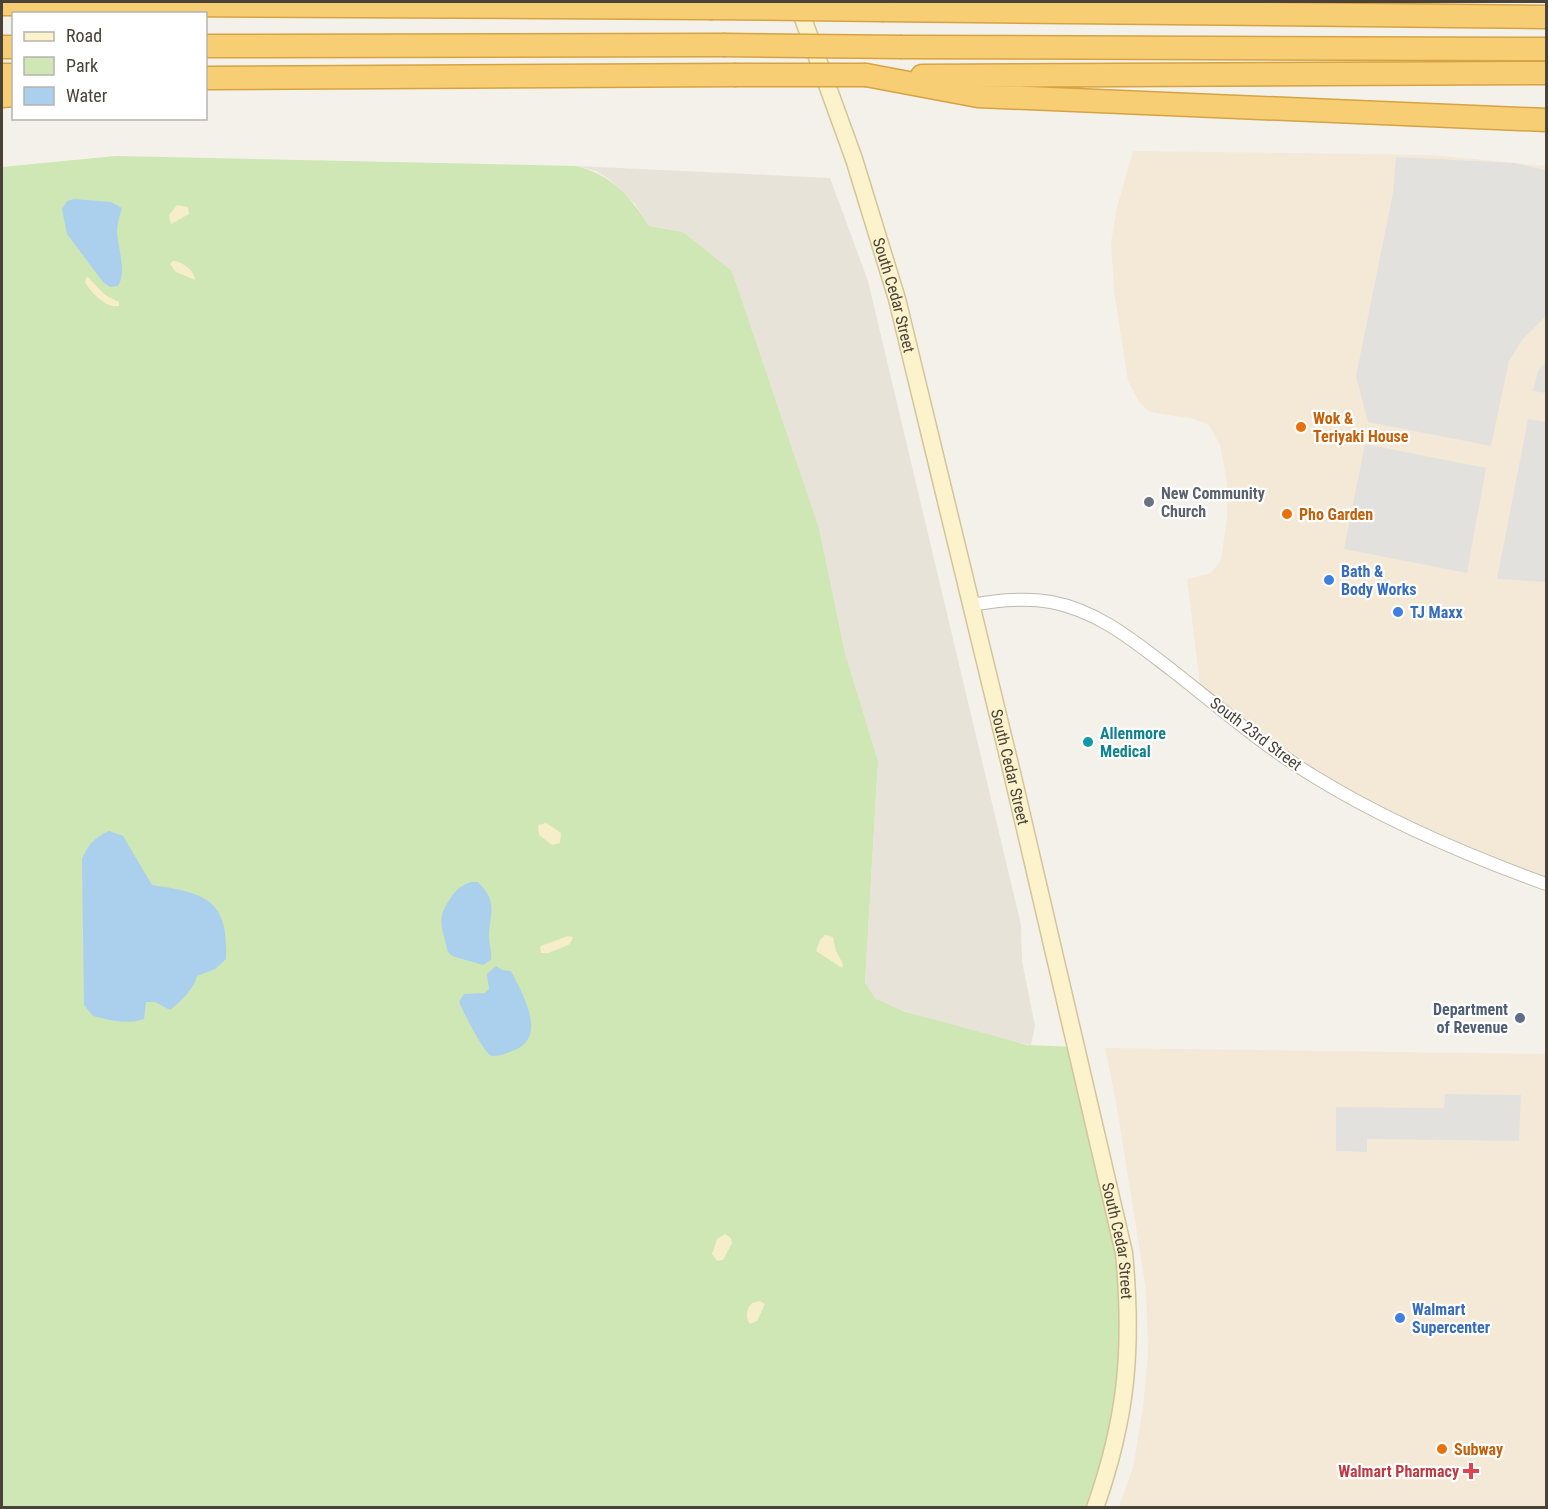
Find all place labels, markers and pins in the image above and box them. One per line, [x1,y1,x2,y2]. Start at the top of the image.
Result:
place label: Wok & Teriyaki House [1313,409,1409,446]
marker: Wok & Teriyaki House [1294,420,1308,434]
place label: New Community Church [1161,484,1265,521]
marker: New Community Church [1142,495,1156,509]
place label: Pho Garden [1299,505,1373,524]
marker: Pho Garden [1280,507,1294,521]
place label: Bath & Body Works [1341,562,1417,599]
marker: Bath & Body Works [1322,573,1336,587]
place label: TJ Maxx [1410,603,1463,622]
marker: TJ Maxx [1391,605,1405,619]
place label: Allenmore Medical [1100,724,1166,761]
marker: Allenmore Medical [1081,735,1095,749]
place label: Department of Revenue [1433,1000,1508,1037]
marker: Department of Revenue [1513,1011,1527,1025]
place label: Walmart Supercenter [1412,1300,1490,1337]
marker: Walmart Supercenter [1393,1311,1407,1325]
place label: Subway [1454,1440,1503,1459]
marker: Subway [1435,1442,1449,1456]
place label: Walmart Pharmacy [1338,1462,1459,1481]
marker: Walmart Pharmacy [1464,1464,1478,1478]

